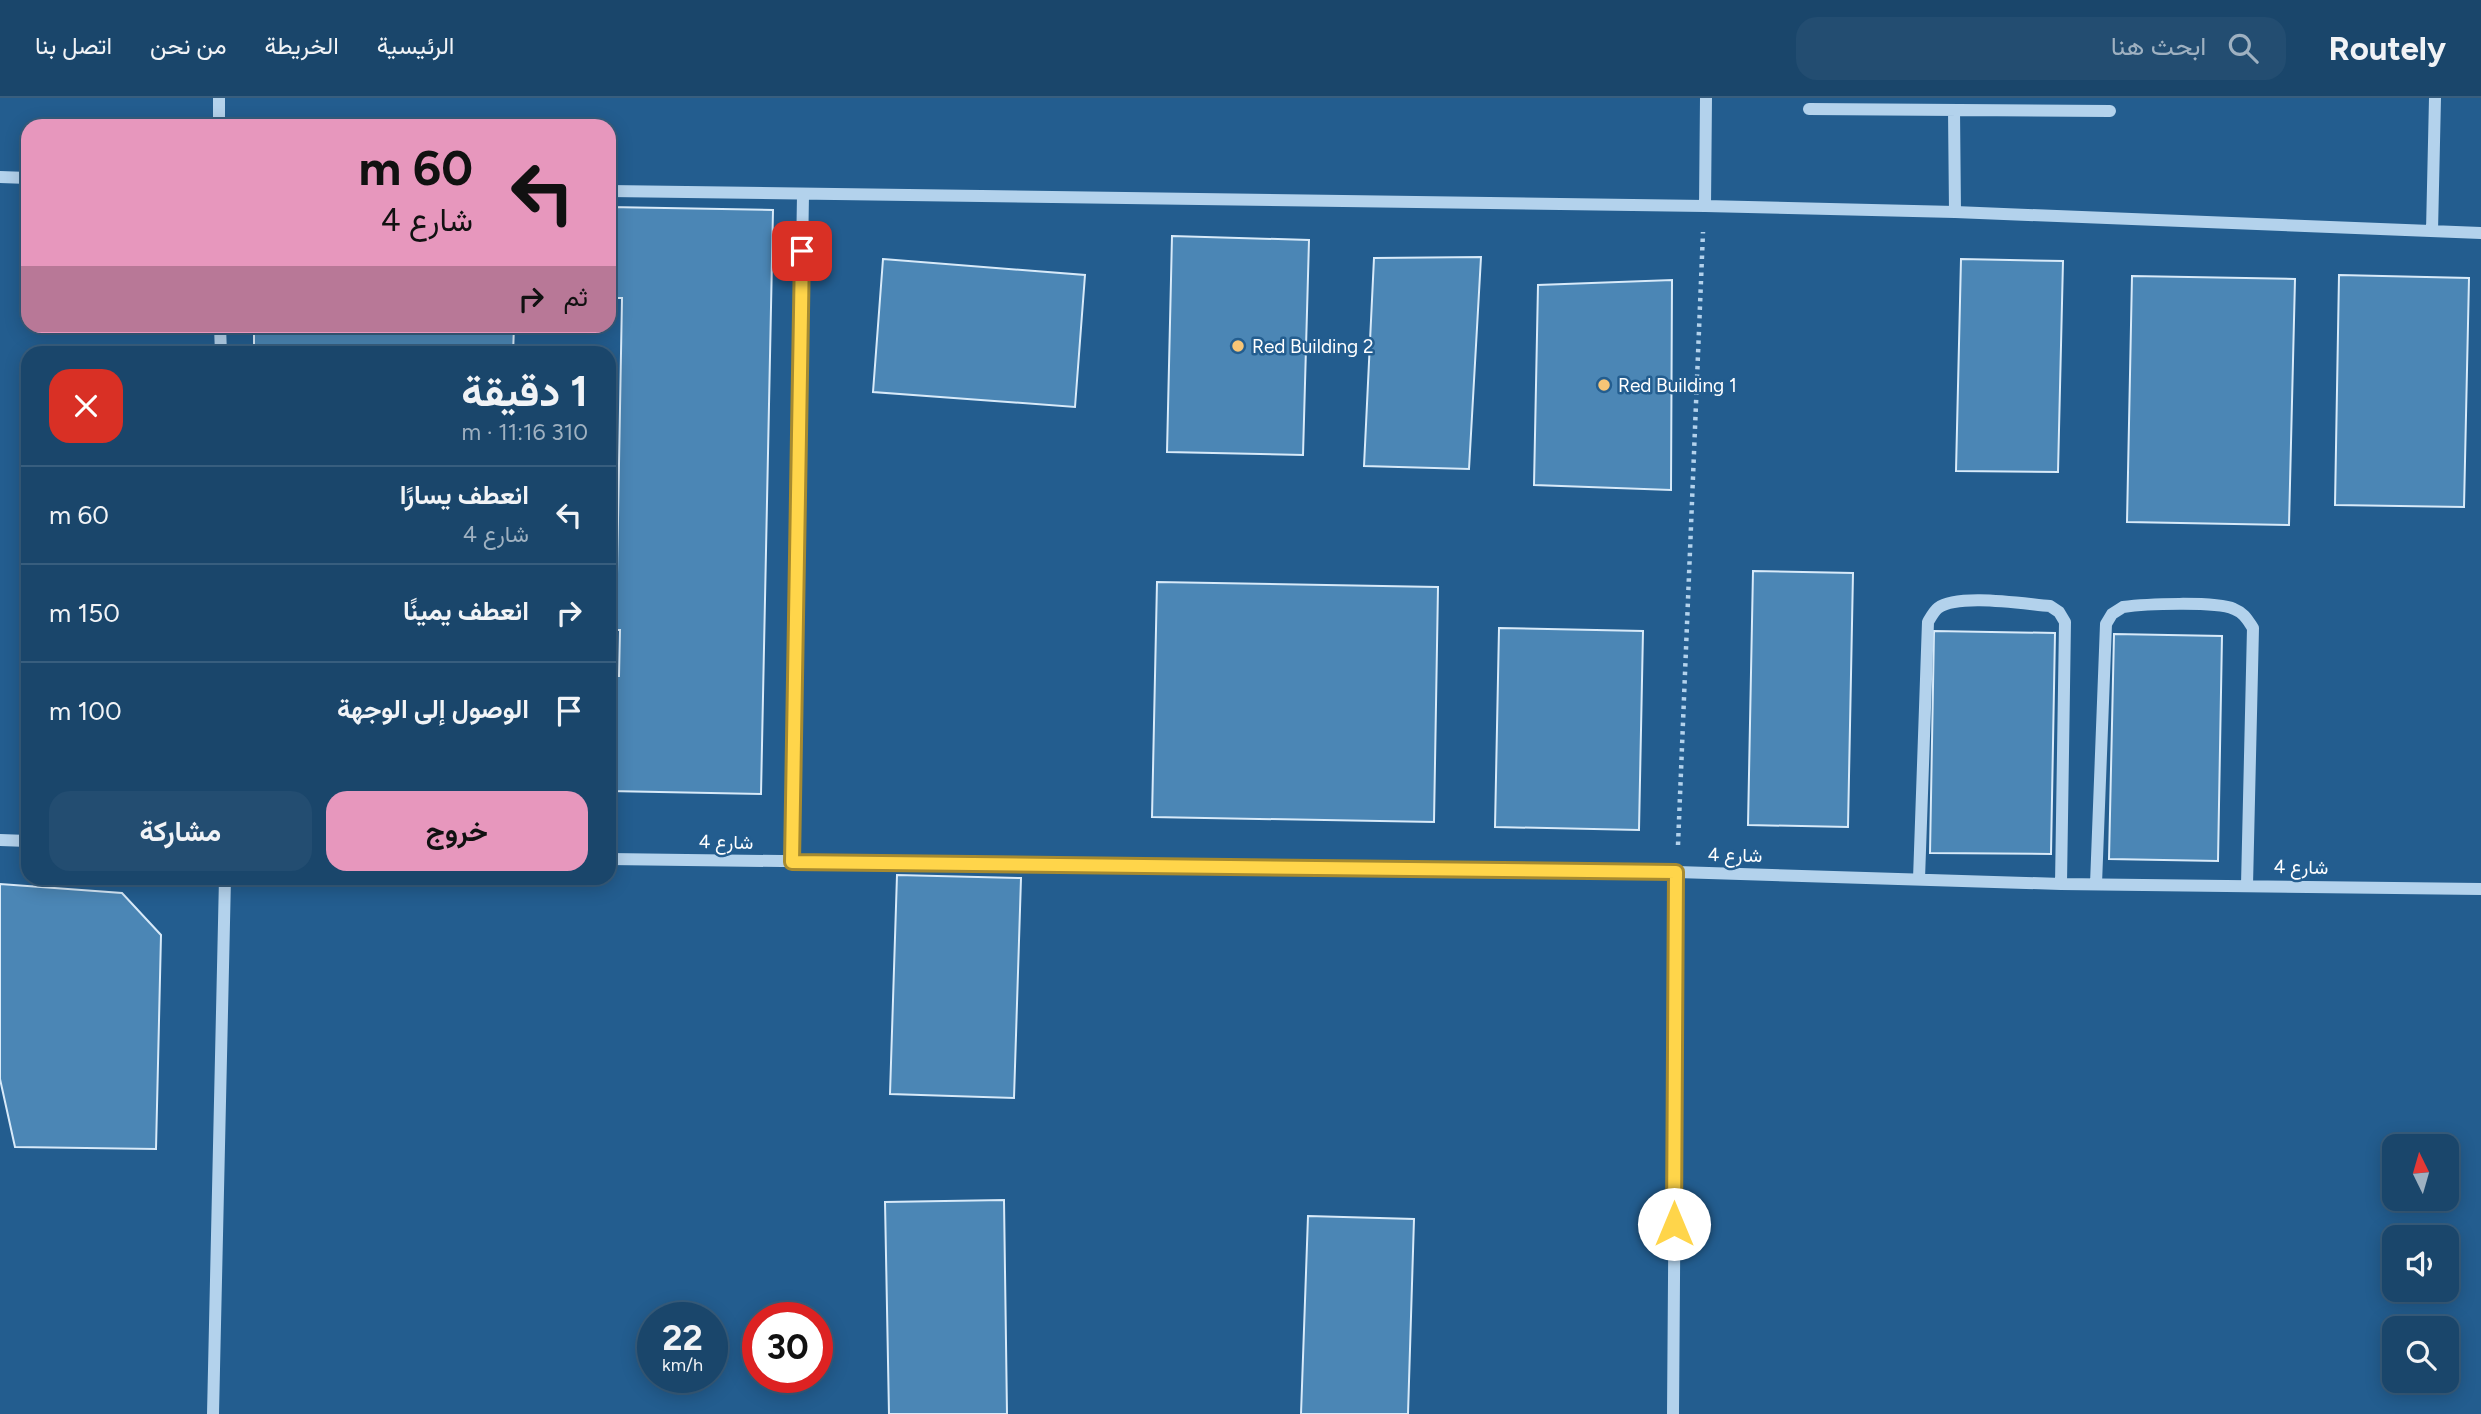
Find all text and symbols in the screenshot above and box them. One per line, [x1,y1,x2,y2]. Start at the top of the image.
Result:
search box [1796,17,2286,80]
icon: search [2224,29,2262,67]
text: Routely [2328,29,2446,68]
text: ابحث هنا [2111,30,2206,62]
text: اتصل بنا [35,31,112,60]
text: من نحن [150,31,227,60]
text: الخريطة [265,31,339,60]
text: الرئيسية [377,31,454,60]
text: 60 m [358,138,473,197]
icon: left [497,147,588,238]
text: شارع 4 [381,201,473,239]
pin [772,221,832,281]
icon: arrive [783,232,821,270]
icon: right [512,280,550,318]
text: ثم [564,281,588,313]
place label: Red Building 2 [1252,335,1374,358]
marker: Red Building 2 [1230,338,1246,354]
text: 1 دقيقة [461,366,588,417]
button: close [49,369,123,443]
place label: Red Building 1 [1618,374,1737,397]
marker: Red Building 1 [1596,377,1612,393]
text: 310 m · 11:16 [461,418,588,446]
text: انعطف يسارًا [400,479,529,511]
icon: left [550,496,588,534]
text: 60 m [49,499,109,531]
text: شارع 4 [463,520,529,548]
icon: right [550,594,588,632]
text: انعطف يمينًا [403,595,529,627]
text: 150 m [49,597,120,629]
icon: arrive [550,692,588,730]
text: الوصول إلى الوجهة [337,693,529,725]
text: 100 m [49,695,122,727]
button: مشاركة [49,791,312,871]
button: خروج [326,791,588,871]
street label: شارع 4 [698,830,754,855]
street label: شارع 4 [1707,843,1763,868]
street label: شارع 4 [2273,855,2329,880]
north arrow [2382,1134,2459,1211]
map controls [2382,1134,2459,1393]
position arrow [1637,1187,1711,1261]
button: sound [2382,1225,2459,1302]
speed limit sign: 30 [742,1302,833,1393]
button: search [2382,1316,2459,1393]
text: 22 [662,1317,703,1359]
text: km/h [662,1354,703,1376]

